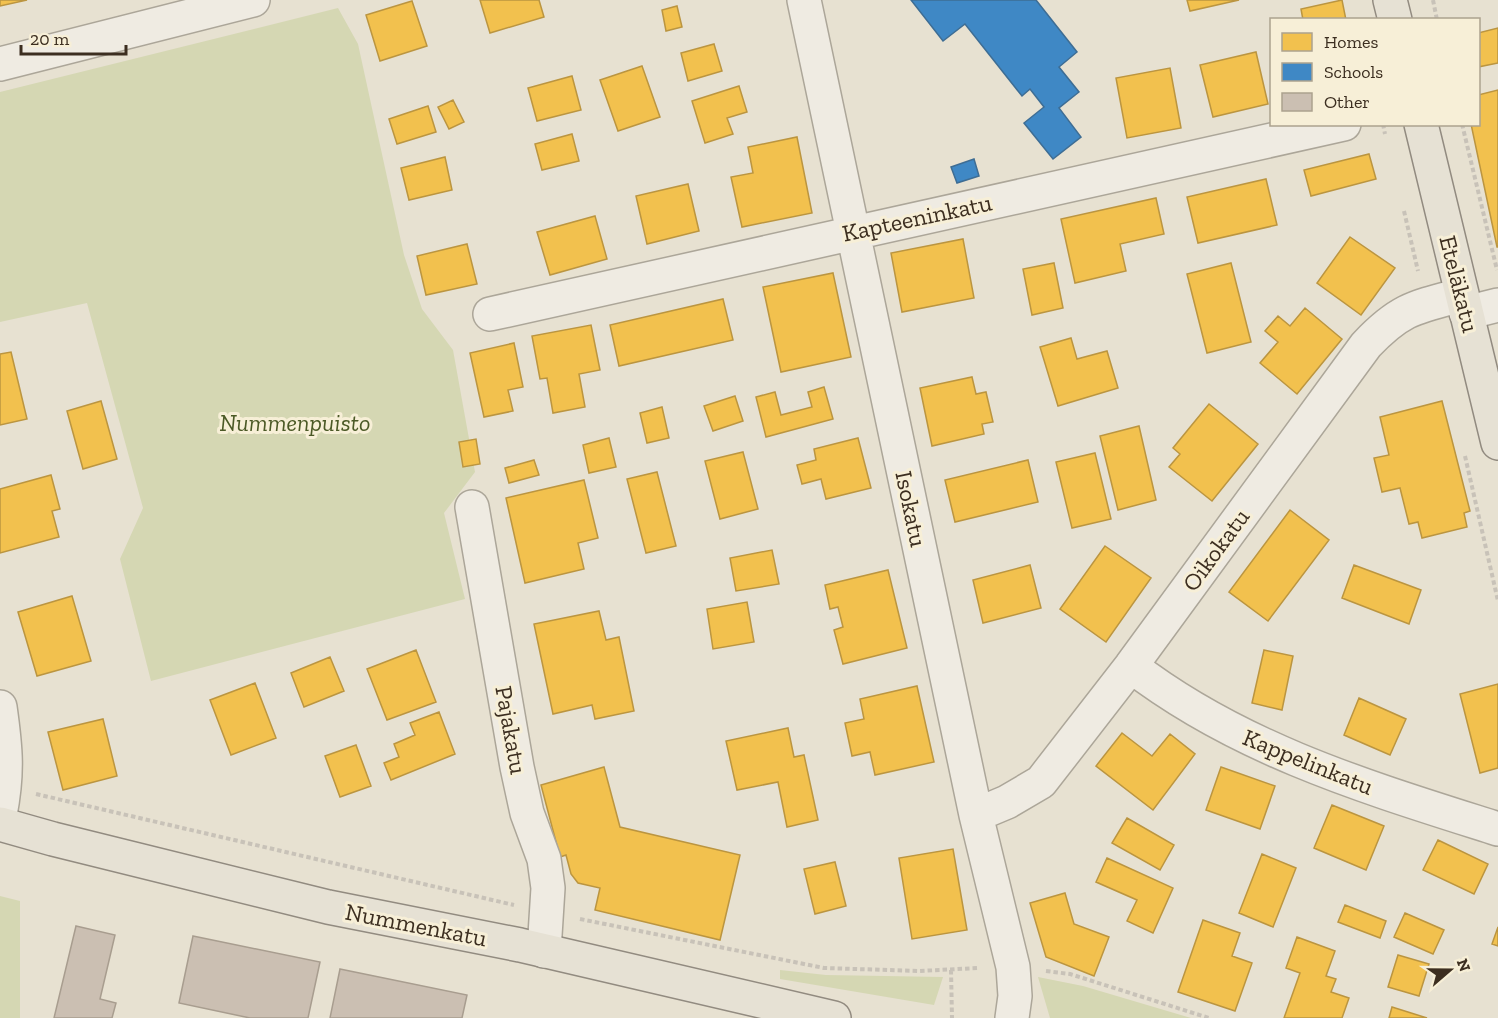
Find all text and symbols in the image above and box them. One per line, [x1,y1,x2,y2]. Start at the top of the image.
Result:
scale bar [21,18,126,56]
legend [1270,18,1480,126]
text: 20 m [30,28,70,50]
text: Homes [1324,31,1378,53]
text: Schools [1324,61,1383,83]
text: Other [1324,91,1370,113]
street label: Kapteeninkatu [839,187,995,248]
street label: Eteläkatu [1433,232,1486,336]
park label: Nummenpuisto [219,408,371,437]
street label: Isokatu [889,468,934,550]
street label: Oikokatu [1176,502,1256,597]
street label: Pajakatu [489,683,534,777]
street label: Kappelinkatu [1239,722,1378,801]
street label: Nummenkatu [343,897,490,953]
north arrow [1420,940,1480,1000]
text: N [1453,956,1475,974]

